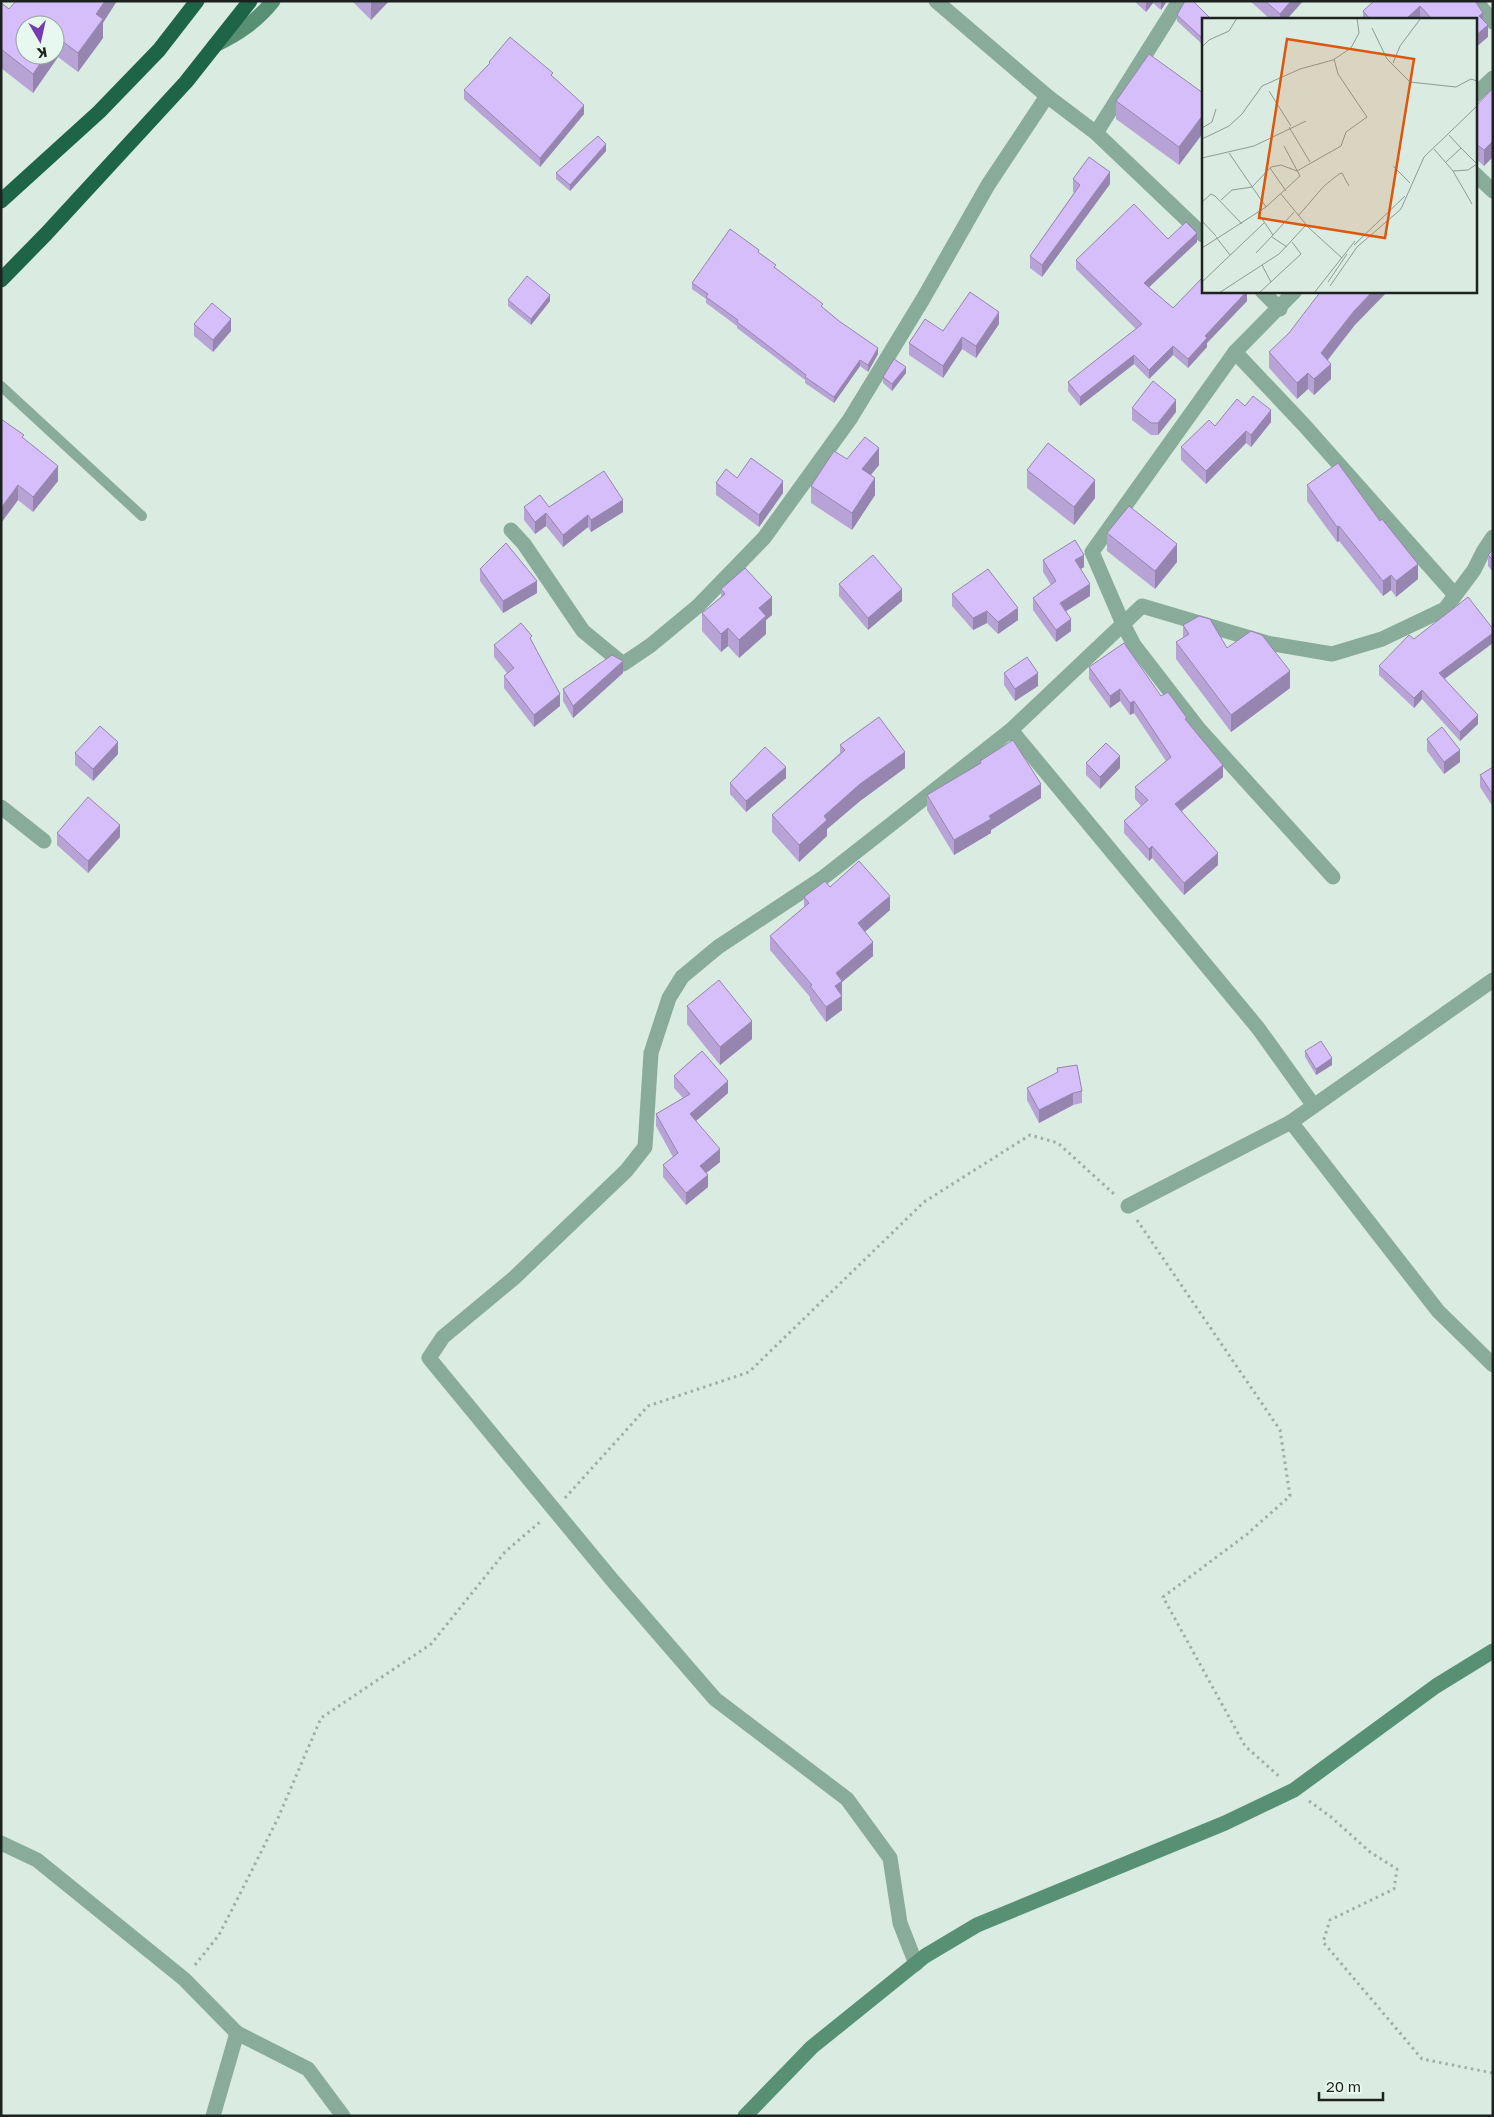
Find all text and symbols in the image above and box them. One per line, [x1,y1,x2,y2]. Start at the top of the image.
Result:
north arrow [15,15,65,65]
inset map [1202,18,1476,292]
text: K [36,44,48,63]
scale bar [1319,2070,1383,2102]
text: 20 m [1326,2077,1361,2095]

